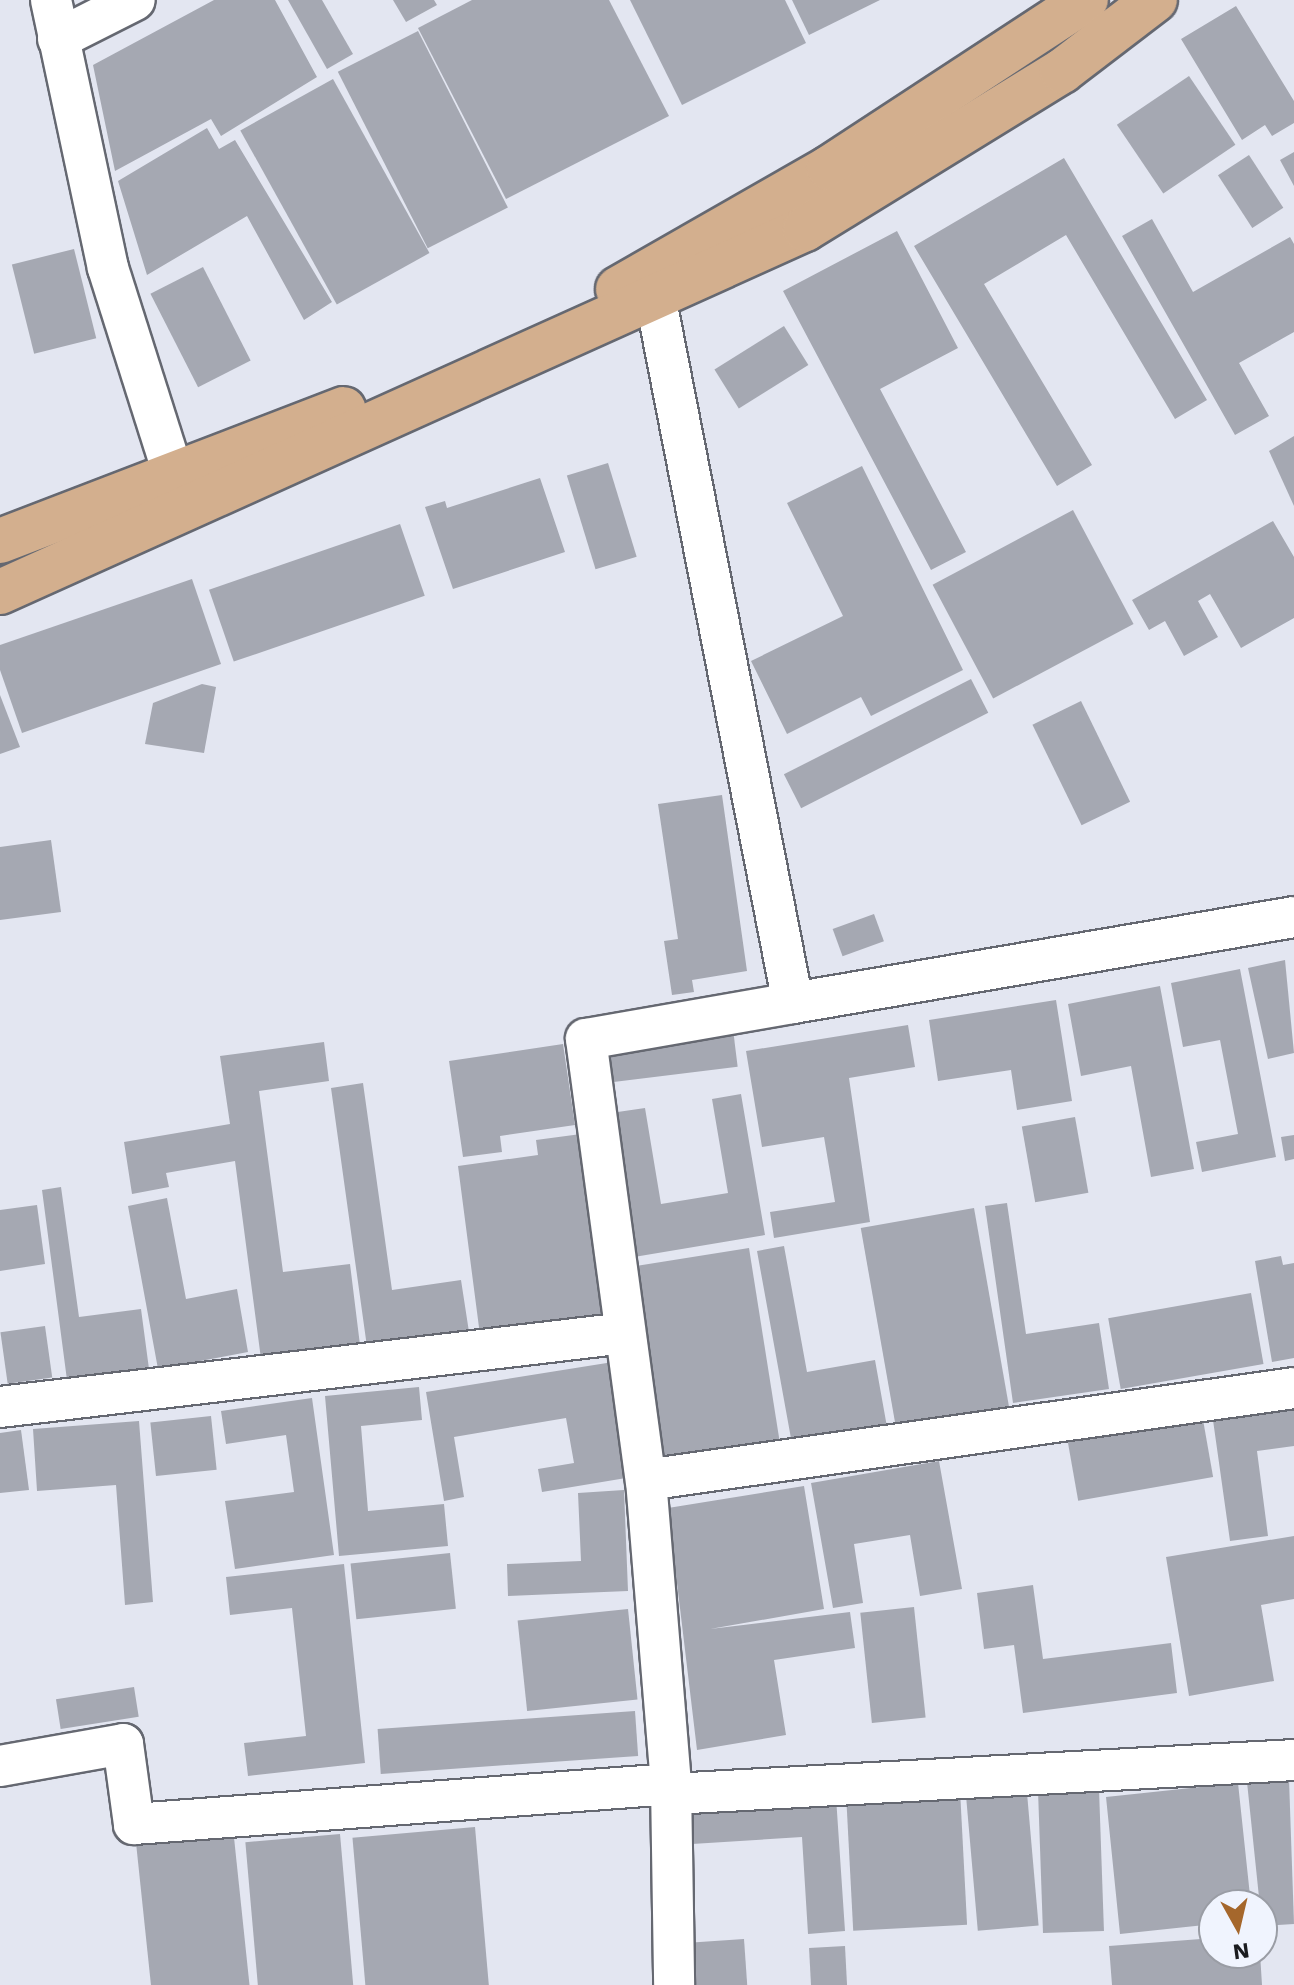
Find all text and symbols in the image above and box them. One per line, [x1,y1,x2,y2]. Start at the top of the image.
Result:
north arrow [1198,1889,1278,1969]
text: N [1231,1938,1251,1965]

